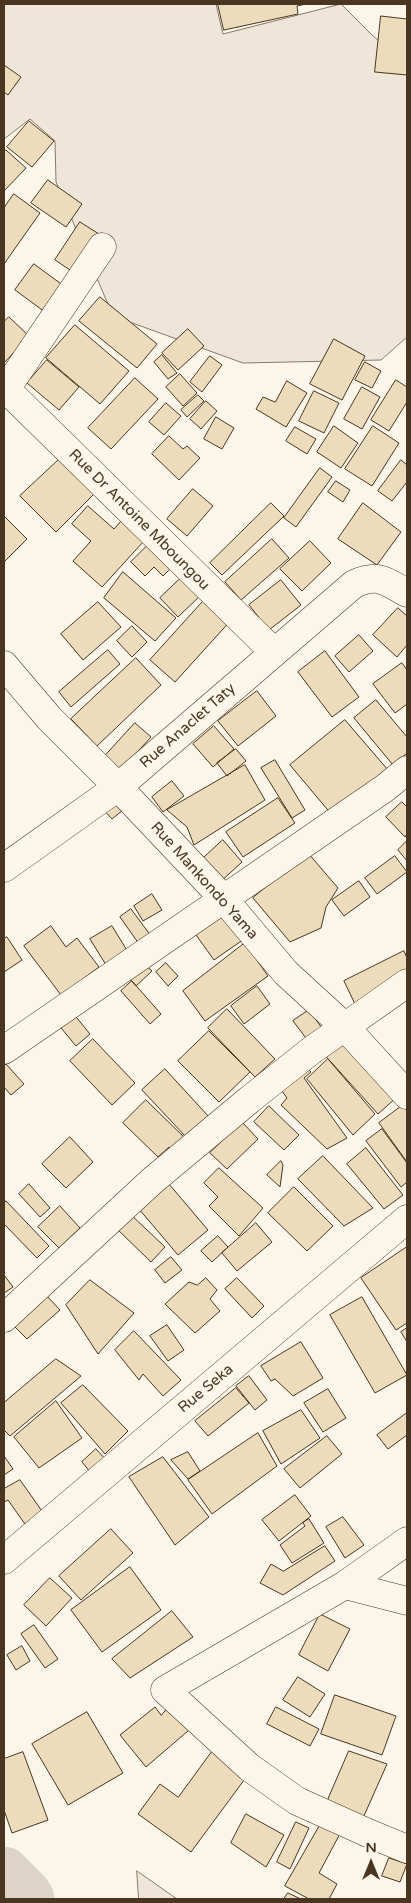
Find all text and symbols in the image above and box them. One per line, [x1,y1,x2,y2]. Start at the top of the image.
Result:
street label: Rue Dr Antoine Mboungou [65,446,213,594]
street label: Rue Anaclet Taty [137,680,239,772]
street label: Rue Mankondo Yama [146,818,262,944]
street label: Rue Seka [175,1361,237,1417]
north arrow [346,1838,396,1888]
text: N [365,1839,377,1856]

